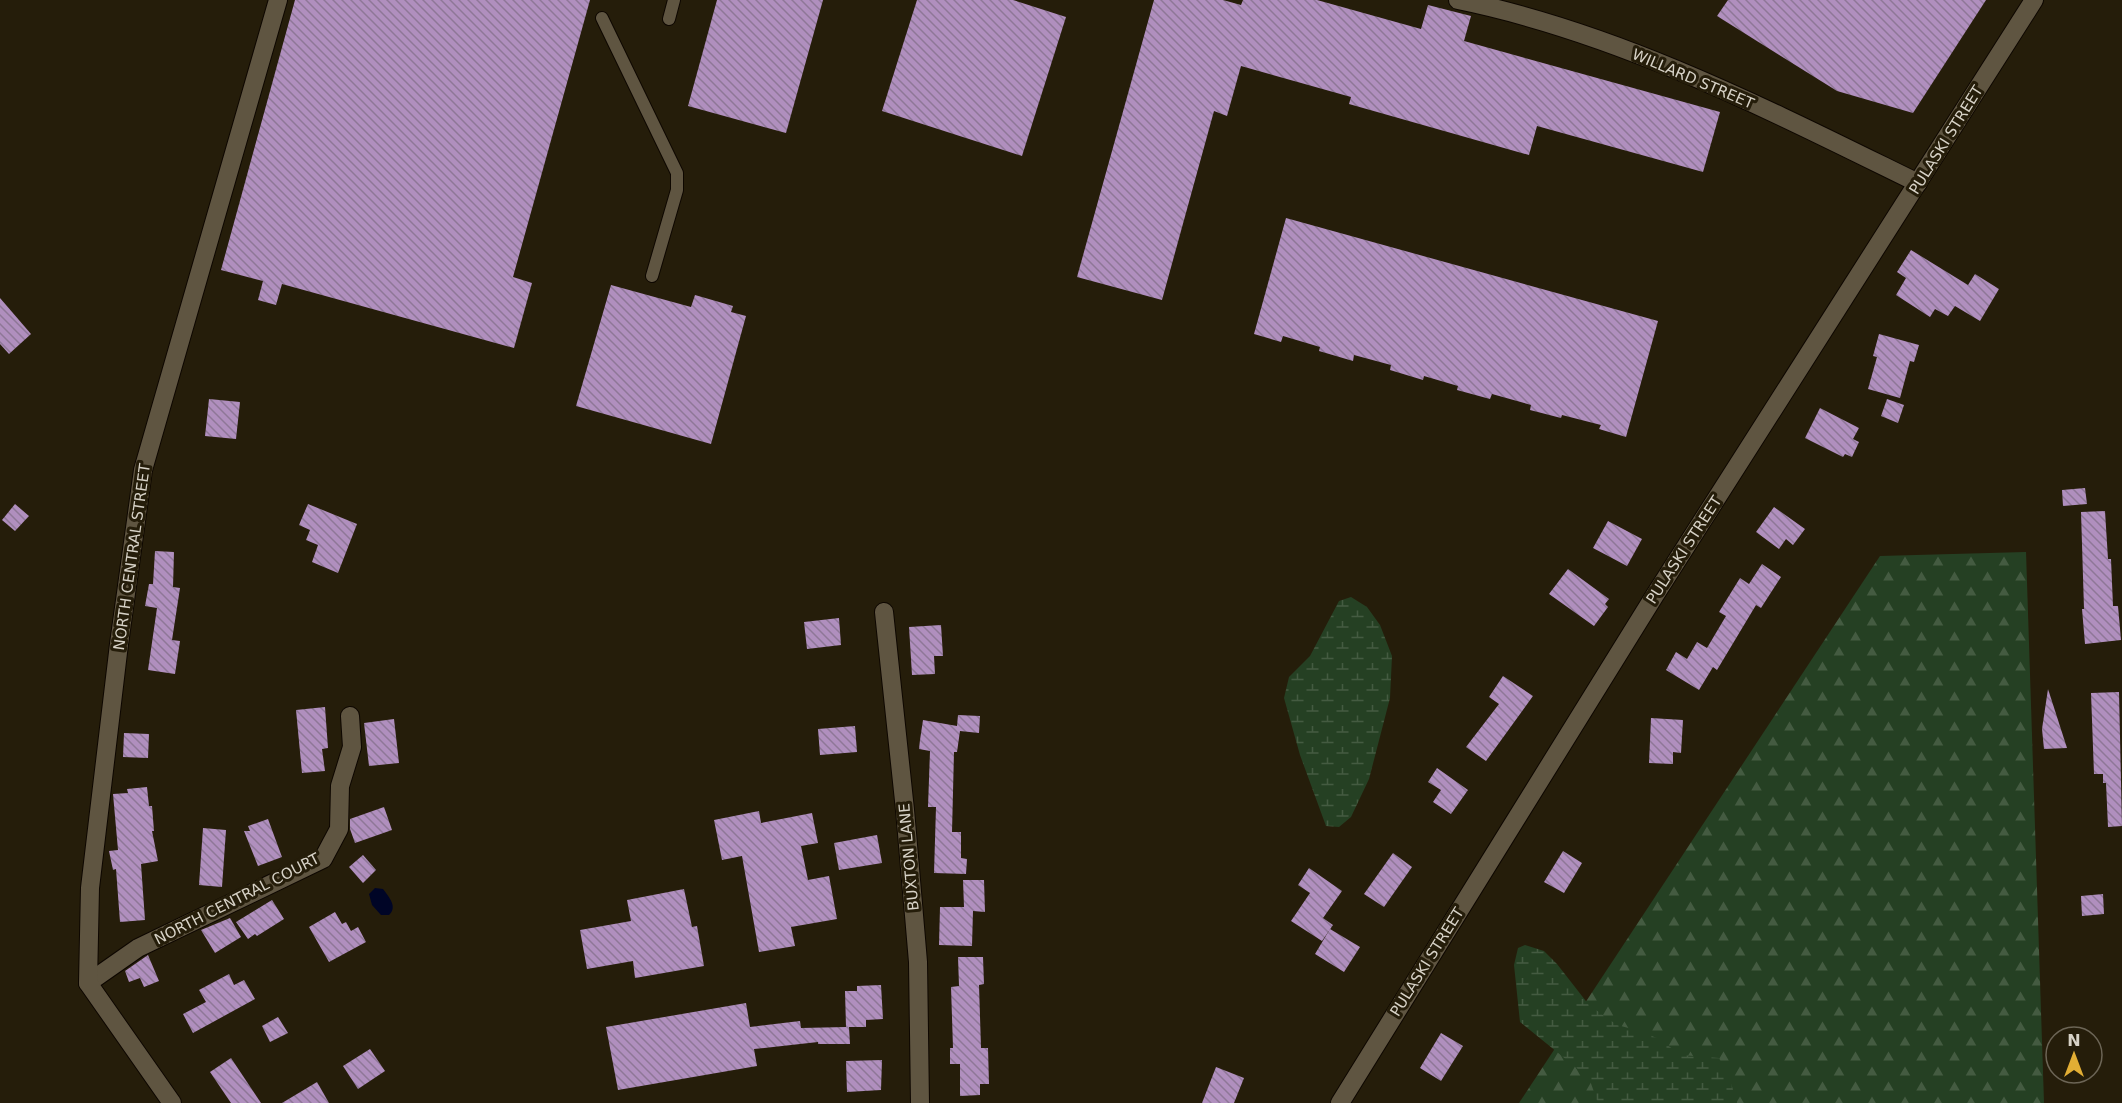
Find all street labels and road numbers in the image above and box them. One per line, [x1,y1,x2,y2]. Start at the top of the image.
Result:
street label: WILLARD STREET [1629,45,1757,113]
street label: PULASKI STREET [1905,82,1987,198]
street label: NORTH CENTRAL STREET [110,462,154,652]
street label: PULASKI STREET [1642,492,1726,607]
street label: BUXTON LANE [895,802,923,912]
street label: NORTH CENTRAL COURT [151,849,323,949]
street label: PULASKI STREET [1386,904,1468,1020]

